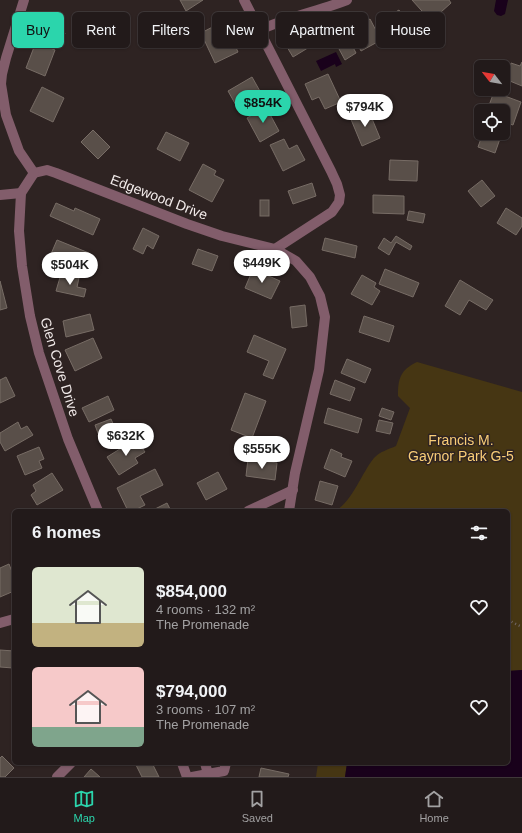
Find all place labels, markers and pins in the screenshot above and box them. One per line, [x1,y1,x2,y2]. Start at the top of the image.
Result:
pin: $854K [235,90,291,124]
pin: $794K [337,94,393,128]
pin: $449K [234,250,290,284]
pin: $504K [42,252,98,286]
pin: $632K [98,423,154,457]
pin: $555K [234,436,290,470]

